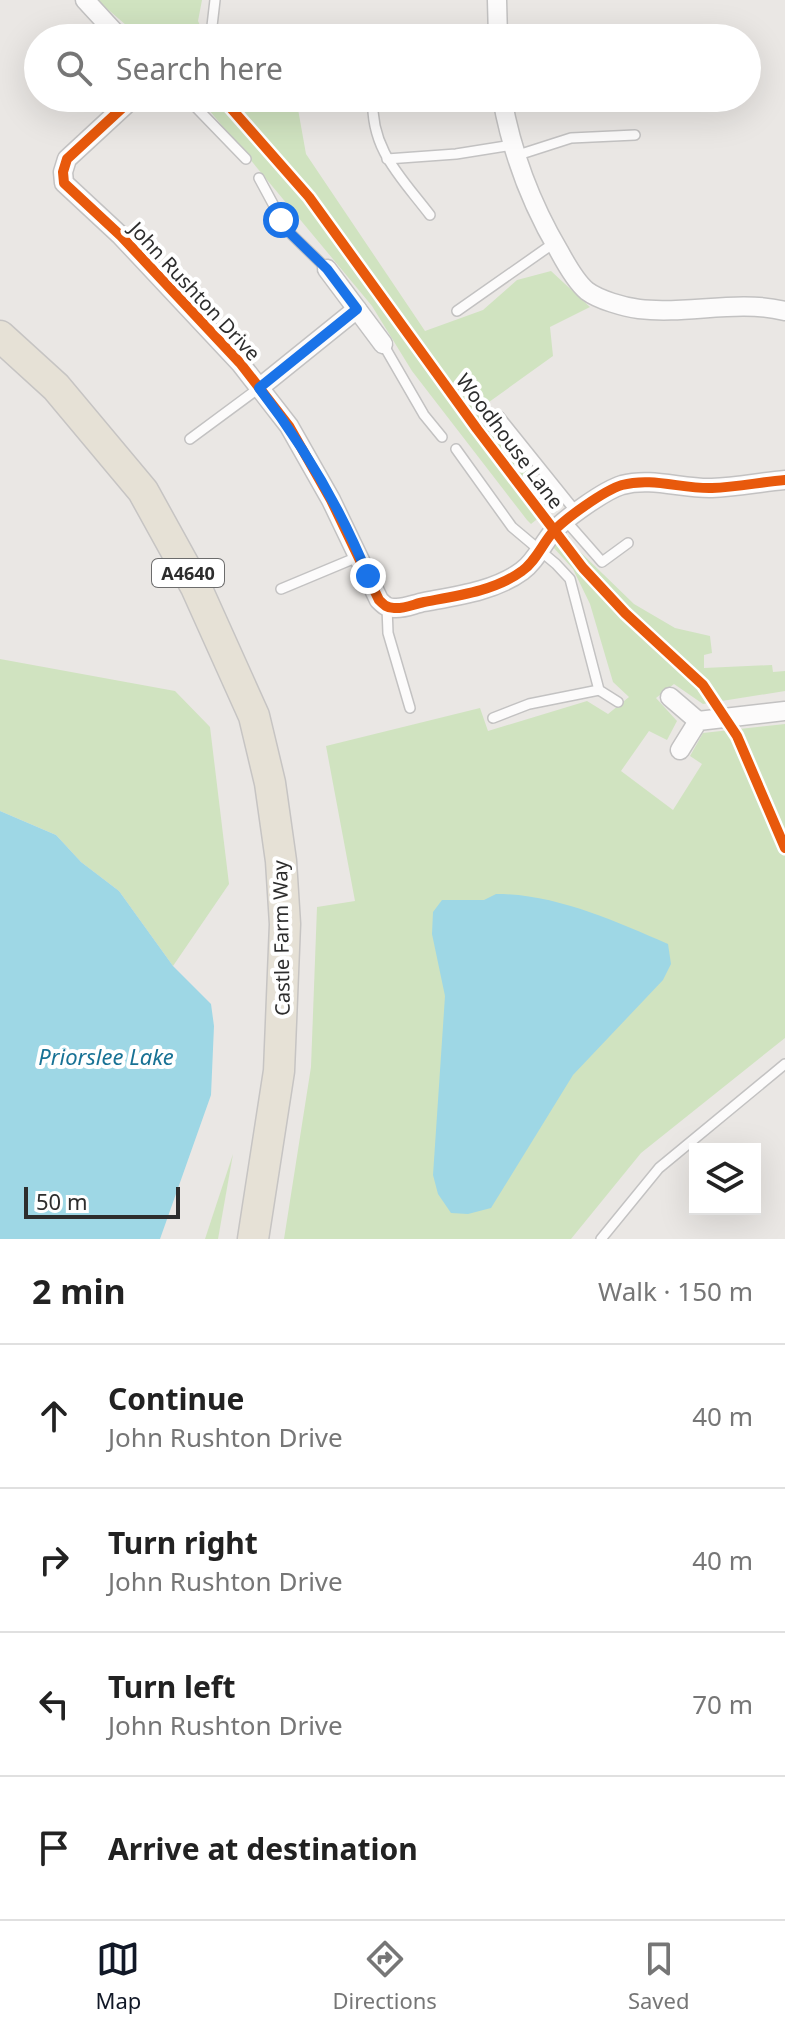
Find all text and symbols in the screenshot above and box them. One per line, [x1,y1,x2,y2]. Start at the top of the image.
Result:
search box [24,24,761,112]
icon: search [52,46,96,90]
text: Search here [116,48,283,89]
route start [263,202,299,238]
street label: John Rushton Drive [122,214,266,366]
street label: Woodhouse Lane [450,368,570,514]
route end [350,558,386,594]
road number: A4640 [152,559,224,587]
street label: Castle Farm Way [266,859,296,1016]
water label: Priorslee Lake [38,1041,174,1071]
map controls [689,1143,761,1215]
button: layers [689,1143,761,1215]
scale bar [24,1183,180,1219]
text: 50 m [36,1186,87,1216]
text: 2 min [32,1268,126,1314]
text: Walk · 150 m [598,1273,753,1309]
text: Continue [108,1378,244,1419]
icon: ahead [32,1394,76,1438]
text: 40 m [692,1398,753,1434]
text: John Rushton Drive [108,1419,343,1455]
text: Turn right [108,1522,258,1563]
icon: right [32,1538,76,1582]
text: 40 m [692,1542,753,1578]
text: John Rushton Drive [108,1563,343,1599]
text: Turn left [108,1666,236,1707]
icon: left [32,1682,76,1726]
text: 70 m [692,1686,753,1722]
text: John Rushton Drive [108,1707,343,1743]
icon: arrive [32,1826,76,1870]
text: Arrive at destination [108,1828,418,1869]
tab: Map [96,1937,141,2015]
tab: Directions [332,1937,437,2015]
tab: Saved [628,1937,689,2015]

